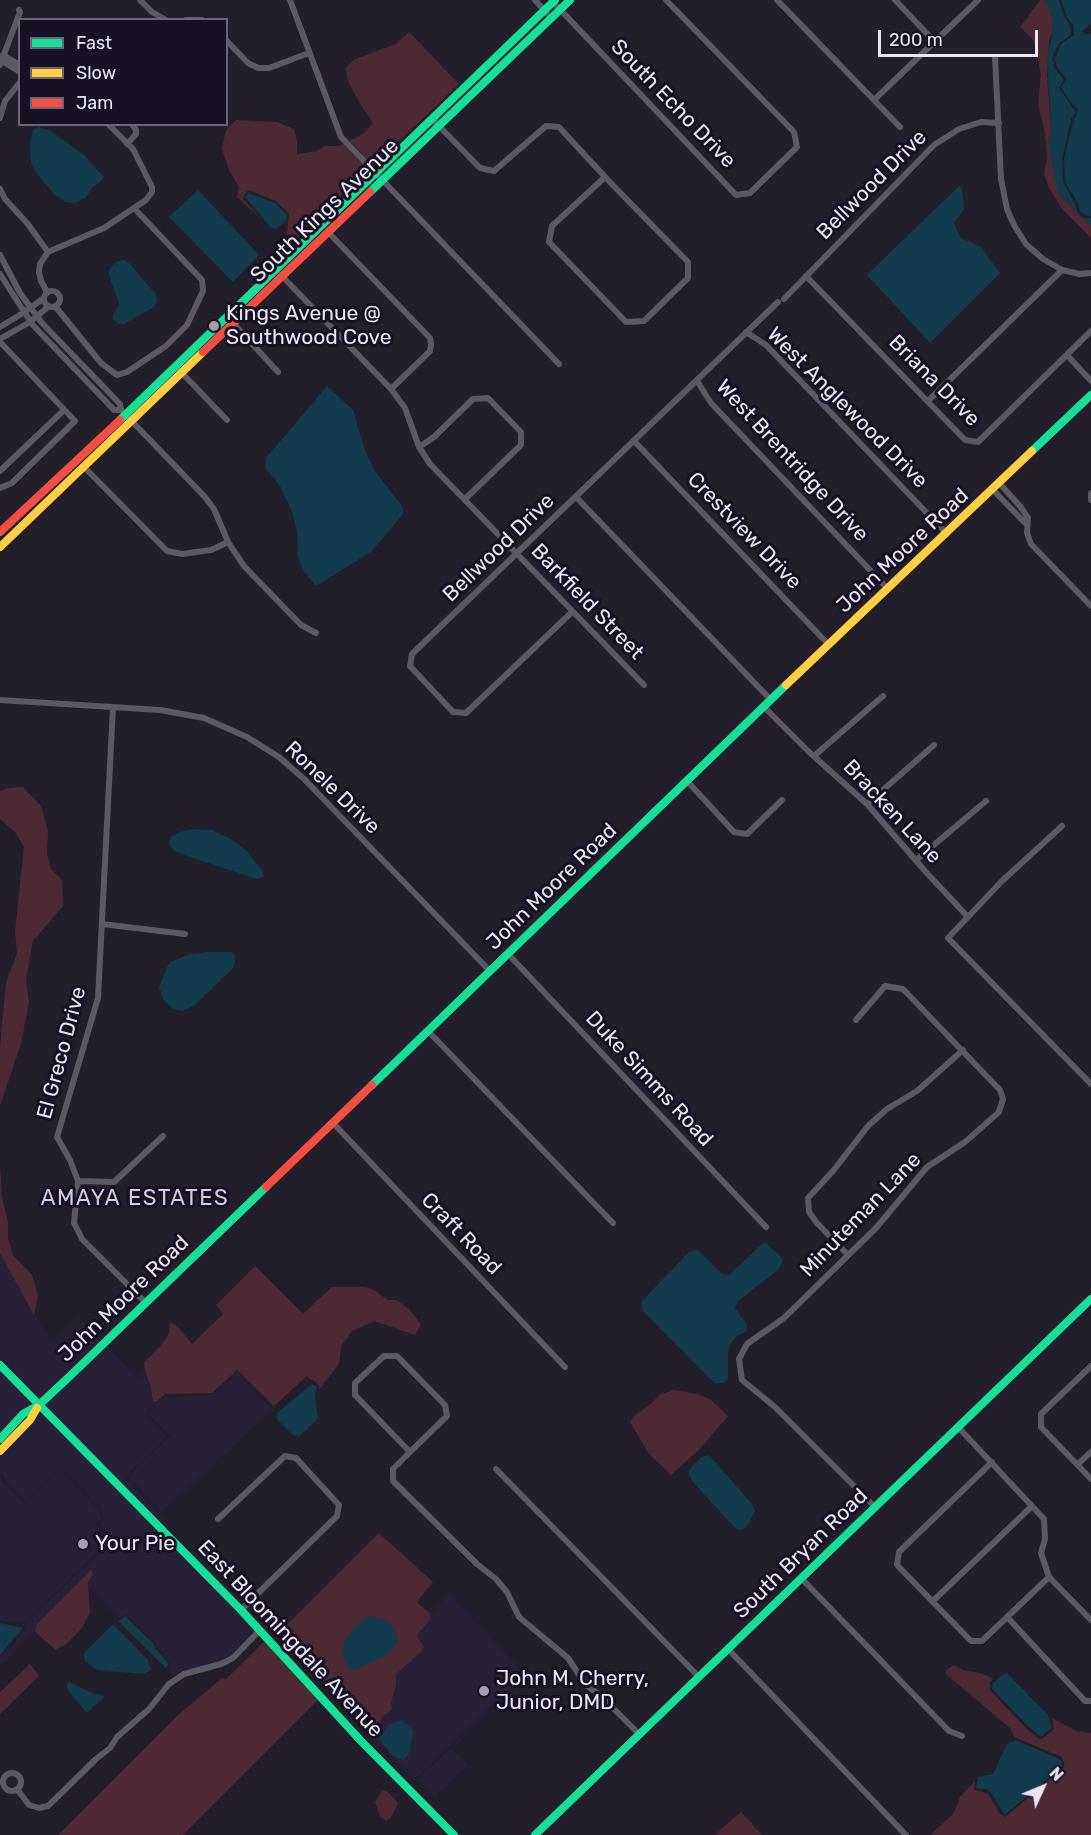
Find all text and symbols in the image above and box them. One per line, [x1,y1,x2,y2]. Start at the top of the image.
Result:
legend [18,18,228,126]
scale bar [881,18,1042,56]
text: 200 m [889,29,943,51]
text: Fast [76,32,112,54]
street label: South Echo Drive [605,35,741,173]
text: Slow [76,62,116,84]
text: Jam [76,92,113,114]
street label: Bellwood Drive [812,125,932,245]
street label: South Kings Avenue [246,134,404,288]
place label: Kings Avenue @ Southwood Cove [226,301,392,351]
marker: Kings Avenue @ Southwood Cove [207,319,221,333]
street label: West Anglewood Drive [761,322,933,494]
street label: Briana Drive [883,330,985,432]
street label: West Brentridge Drive [710,375,874,547]
street label: Crestview Drive [682,467,806,595]
street label: John Moore Road [832,483,974,619]
street label: Bellwood Drive [438,489,560,607]
street label: Barkfield Street [525,539,649,665]
street label: Ronele Drive [279,736,385,840]
street label: Bracken Lane [837,755,947,869]
street label: John Moore Road [482,818,622,956]
street label: El Greco Drive [32,984,92,1122]
street label: Duke Simms Road [580,1006,718,1152]
street label: Minuteman Lane [795,1148,927,1282]
district label: AMAYA ESTATES [41,1186,229,1212]
street label: Craft Road [416,1188,506,1280]
street label: John Moore Road [54,1230,194,1368]
street label: South Bryan Road [729,1484,873,1624]
place label: Your Pie [95,1531,175,1557]
street label: East Bloomingdale Avenue [192,1535,388,1743]
marker: Your Pie [76,1537,90,1551]
place label: John M. Cherry, Junior, DMD [496,1666,649,1716]
marker: John M. Cherry, Junior, DMD [477,1684,491,1698]
north arrow [1013,1757,1073,1817]
text: N [1045,1763,1067,1785]

